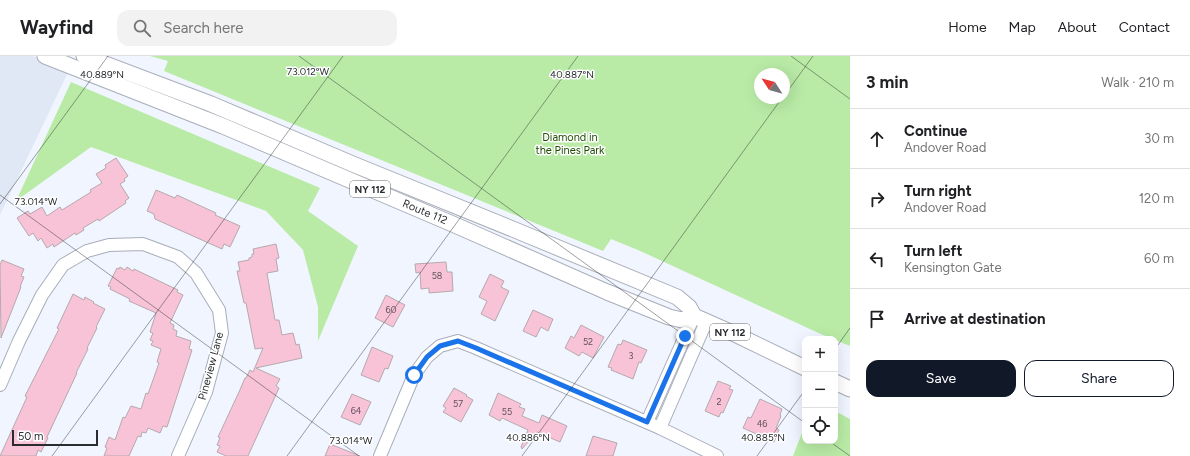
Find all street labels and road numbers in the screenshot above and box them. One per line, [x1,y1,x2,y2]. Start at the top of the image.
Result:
road number: NY 112 [350,181,390,197]
street label: Route 112 [401,197,449,227]
road number: NY 112 [710,324,750,340]
street label: Pineview Lane [196,331,226,401]

